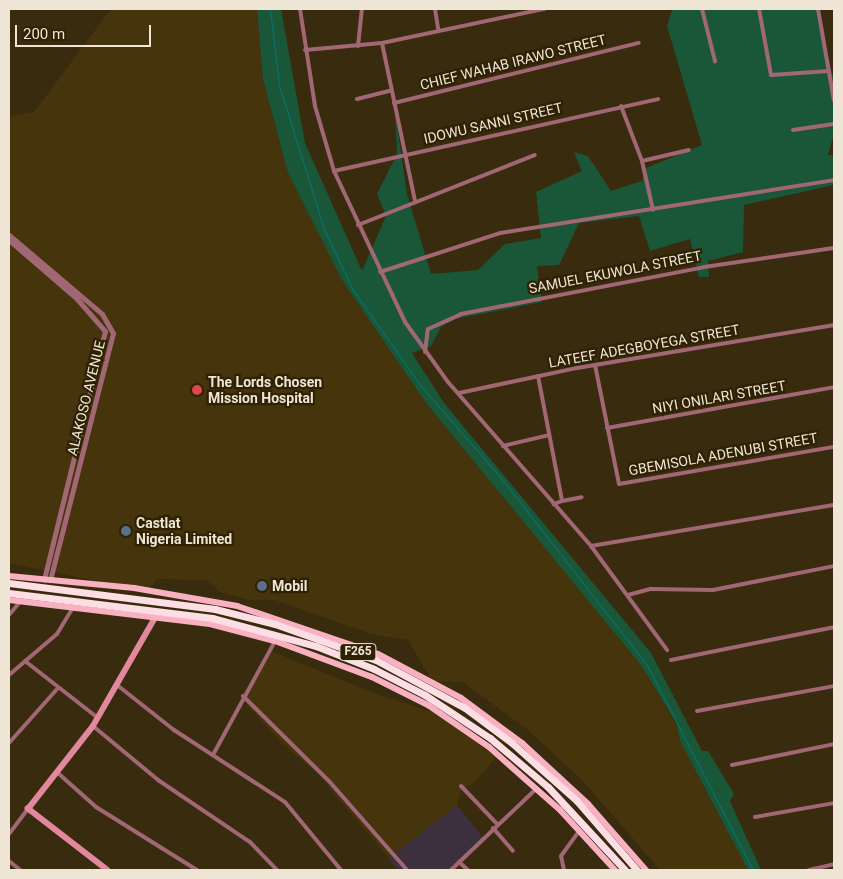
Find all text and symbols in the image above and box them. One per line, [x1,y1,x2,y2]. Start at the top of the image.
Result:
scale bar [18,15,154,47]
text: 200 m [23,25,65,43]
street label: CHIEF WAHAB IRAWO STREET [418,31,608,93]
street label: IDOWU SANNI STREET [422,99,564,147]
street label: SAMUEL EKUWOLA STREET [527,247,703,297]
street label: LATEEF ADEGBOYEGA STREET [547,321,741,371]
street label: ALAKOSO AVENUE [64,339,108,457]
place label: The Lords Chosen Mission Hospital [208,374,322,407]
street label: NIYI ONILARI STREET [651,377,787,417]
marker: The Lords Chosen Mission Hospital [190,383,204,397]
street label: GBEMISOLA ADENUBI STREET [627,429,819,479]
place label: Castlat Nigeria Limited [136,515,232,548]
marker: Castlat Nigeria Limited [120,525,132,537]
place label: Mobil [272,578,307,594]
marker: Mobil [256,580,268,592]
road number: F265 [339,642,377,662]

